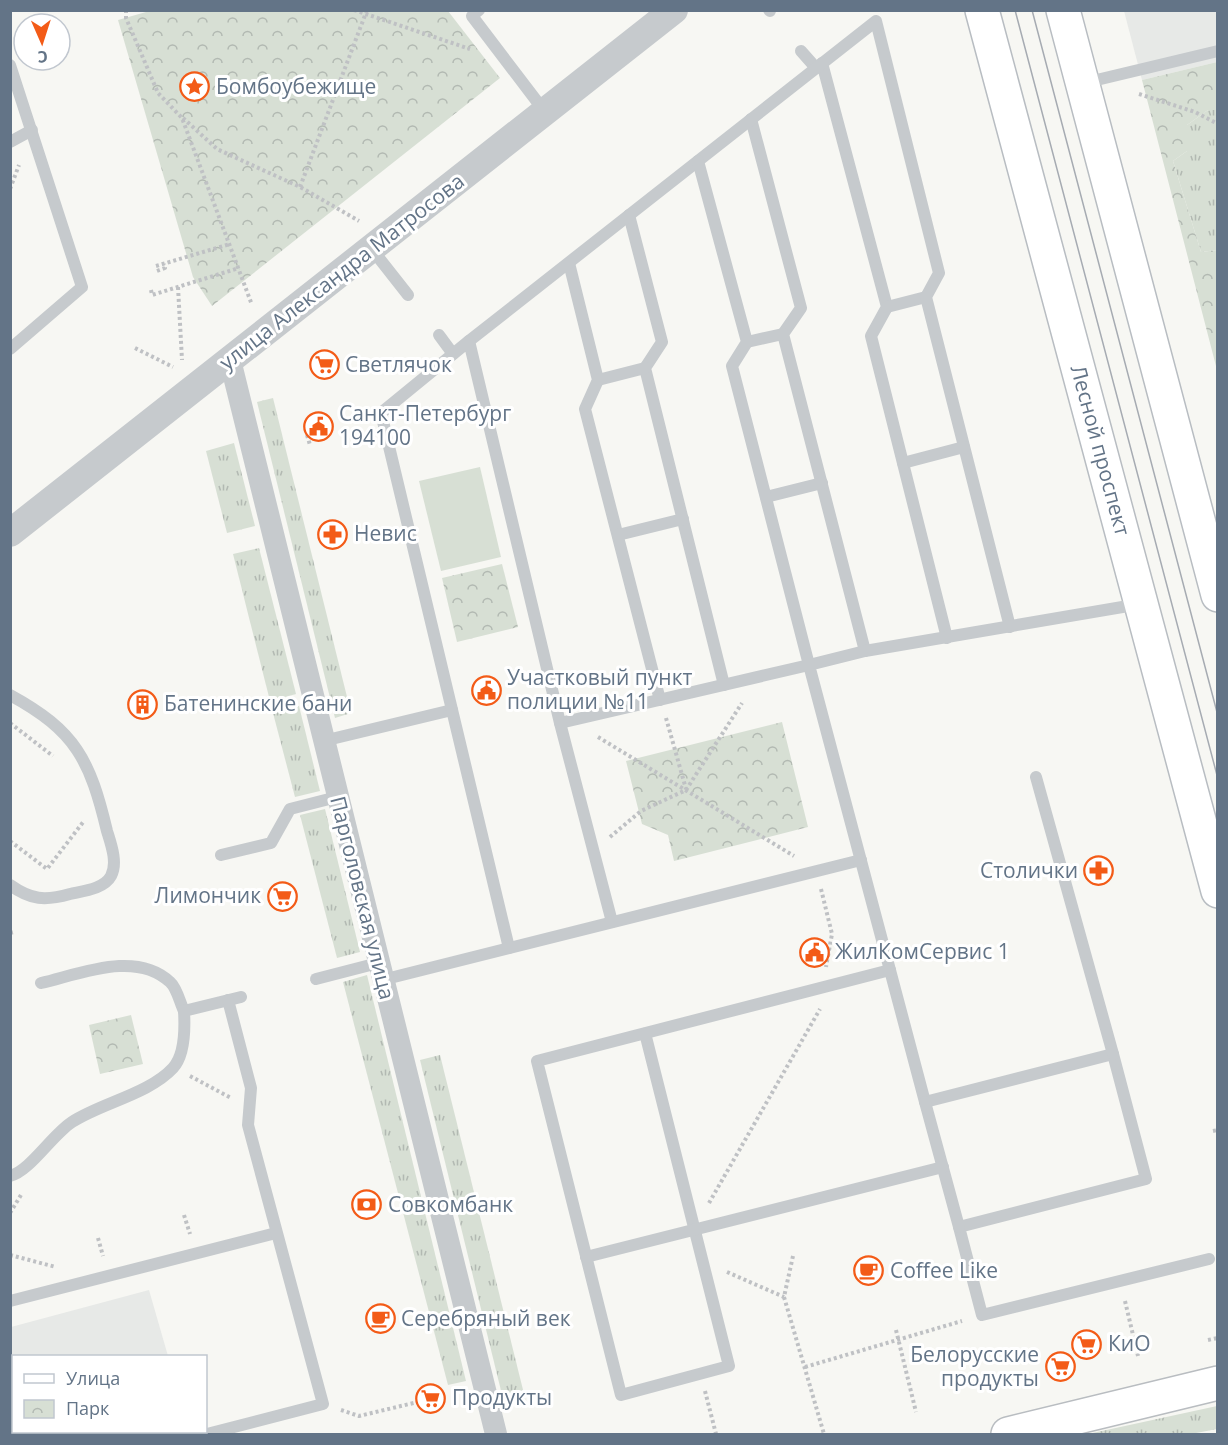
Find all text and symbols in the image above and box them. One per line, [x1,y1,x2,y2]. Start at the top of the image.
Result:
north arrow [12,12,72,72]
text: С [37,46,48,68]
place icon: Бомбоубежище [179,71,211,103]
place label: Бомбоубежище [216,72,376,100]
street label: улица Александра Матросова [213,167,470,376]
supermarket icon: Светлячок [308,349,340,381]
place label: Светлячок [345,350,452,378]
street label: Лесной проспект [1065,362,1137,539]
place label: Санкт-Петербург 194100 [339,399,511,451]
public building icon: Санкт-Петербург 194100 [302,410,334,442]
pharmacy icon: Невис [317,518,349,550]
place label: Невис [354,519,417,547]
place label: Участковый пункт полиции №11 [507,663,692,715]
public building icon: Участковый пункт полиции №11 [470,674,502,706]
building icon: Батенинские бани [127,688,159,720]
place label: Батенинские бани [164,689,352,717]
street label: Парголовская улица [324,793,402,1002]
pharmacy icon: Столички [1083,855,1115,887]
place label: Столички [980,856,1078,884]
supermarket icon: Лимончик [266,880,298,912]
place label: Лимончик [155,881,261,909]
public building icon: ЖилКомСервис 1 [798,936,830,968]
place label: ЖилКомСервис 1 [835,937,1010,965]
bank icon: Совкомбанк [351,1189,383,1221]
place label: Совкомбанк [388,1190,513,1218]
cafe icon: Coffee Like [853,1255,885,1287]
place label: Coffee Like [890,1256,998,1284]
cafe icon: Серебряный век [364,1303,396,1335]
place label: Серебряный век [401,1304,571,1332]
supermarket icon: КиО [1071,1328,1103,1360]
place label: КиО [1108,1329,1151,1357]
place label: Белорусские продукты [910,1340,1039,1392]
supermarket icon: Белорусские продукты [1044,1351,1076,1383]
legend [12,1355,207,1433]
text: Улица [66,1366,120,1390]
supermarket icon: Продукты [415,1382,447,1414]
place label: Продукты [452,1383,552,1411]
text: Парк [66,1396,110,1420]

